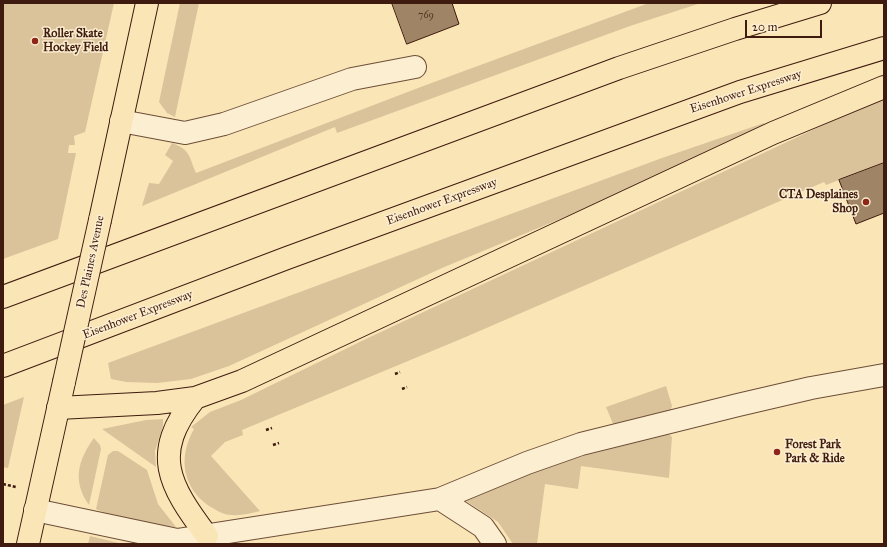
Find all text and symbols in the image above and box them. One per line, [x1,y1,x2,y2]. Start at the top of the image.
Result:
house number: 769 [418,10,434,22]
scale bar [747,12,824,38]
text: 20 m [752,20,778,34]
place label: Roller Skate Hockey Field [43,27,108,55]
marker: Roller Skate Hockey Field [30,36,40,46]
street label: Eisenhower Expressway [688,67,804,117]
street label: Eisenhower Expressway [385,175,499,229]
place label: CTA Desplaines Shop [779,188,858,216]
marker: CTA Desplaines Shop [861,197,871,207]
street label: Des Plaines Avenue [74,214,108,310]
street label: Eisenhower Expressway [81,287,195,343]
place label: Forest Park Park & Ride [785,438,845,466]
marker: Forest Park Park & Ride [772,447,782,457]

